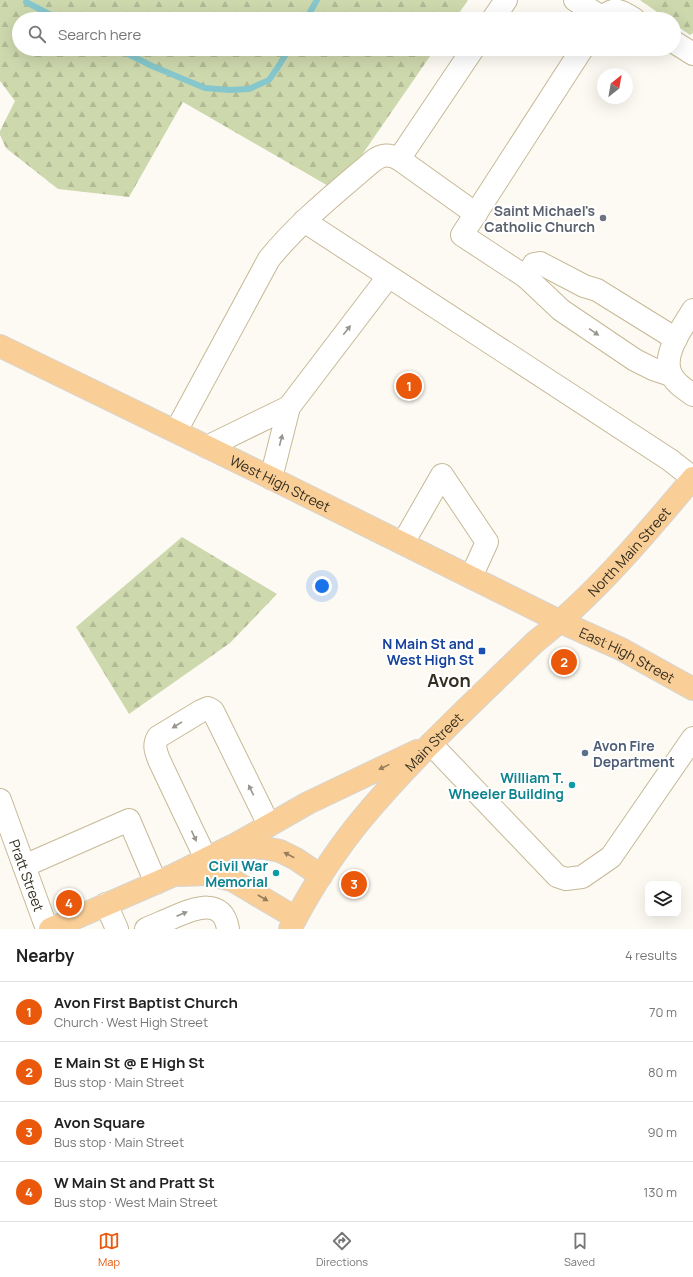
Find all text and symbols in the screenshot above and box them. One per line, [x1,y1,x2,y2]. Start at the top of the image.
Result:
search box [12,12,681,56]
icon: search [26,23,48,45]
text: Search here [58,24,141,45]
north arrow [597,68,633,104]
place label: Saint Michael's Catholic Church [484,201,595,236]
marker: Saint Michael's Catholic Church [598,213,608,223]
one-way arrow [343,325,351,336]
one-way arrow [589,328,599,336]
pin: 1 [396,371,422,401]
one-way arrow [278,434,284,446]
street label: West High Street [227,450,334,516]
street label: North Main Street [583,502,675,600]
your location [312,576,332,596]
street label: East High Street [576,622,679,687]
place label: N Main St and West High St [382,634,474,669]
marker: N Main St and West High St [477,646,487,656]
pin: 2 [551,647,577,677]
district label: Avon [427,668,471,692]
street label: Main Street [400,708,467,775]
one-way arrow [171,722,183,729]
place label: Avon Fire Department [593,736,675,771]
marker: Avon Fire Department [580,748,590,758]
one-way arrow [378,764,389,770]
place label: William T. Wheeler Building [449,768,564,803]
marker: William T. Wheeler Building [567,780,577,790]
one-way arrow [248,785,254,796]
one-way arrow [191,830,197,841]
street label: Pratt Street [6,836,49,914]
one-way arrow [283,852,295,858]
place label: Civil War Memorial [205,856,268,891]
marker: Civil War Memorial [271,868,281,878]
pin: 3 [341,869,367,899]
map controls [645,881,681,917]
button: layers [645,881,681,917]
pin: 4 [56,888,82,918]
one-way arrow [257,895,269,902]
one-way arrow [176,910,188,916]
text: Nearby [16,944,74,967]
text: 4 results [625,946,677,964]
text: Avon First Baptist Church [54,992,238,1013]
text: 1 [26,1003,32,1021]
text: 70 m [649,1003,677,1021]
text: Church · West High Street [54,1013,208,1031]
text: E Main St @ E High St [54,1052,205,1073]
text: 2 [25,1063,33,1081]
text: 80 m [648,1063,677,1081]
text: Bus stop · Main Street [54,1073,184,1091]
text: Avon Square [54,1112,145,1133]
text: 3 [25,1123,33,1141]
text: 90 m [647,1123,677,1141]
text: Bus stop · Main Street [54,1133,184,1151]
text: W Main St and Pratt St [54,1172,215,1193]
text: 4 [25,1183,33,1201]
text: 130 m [643,1183,677,1201]
text: Bus stop · West Main Street [54,1193,218,1211]
tab: Map [98,1230,120,1269]
tab: Directions [316,1230,368,1269]
tab: Saved [564,1230,595,1269]

